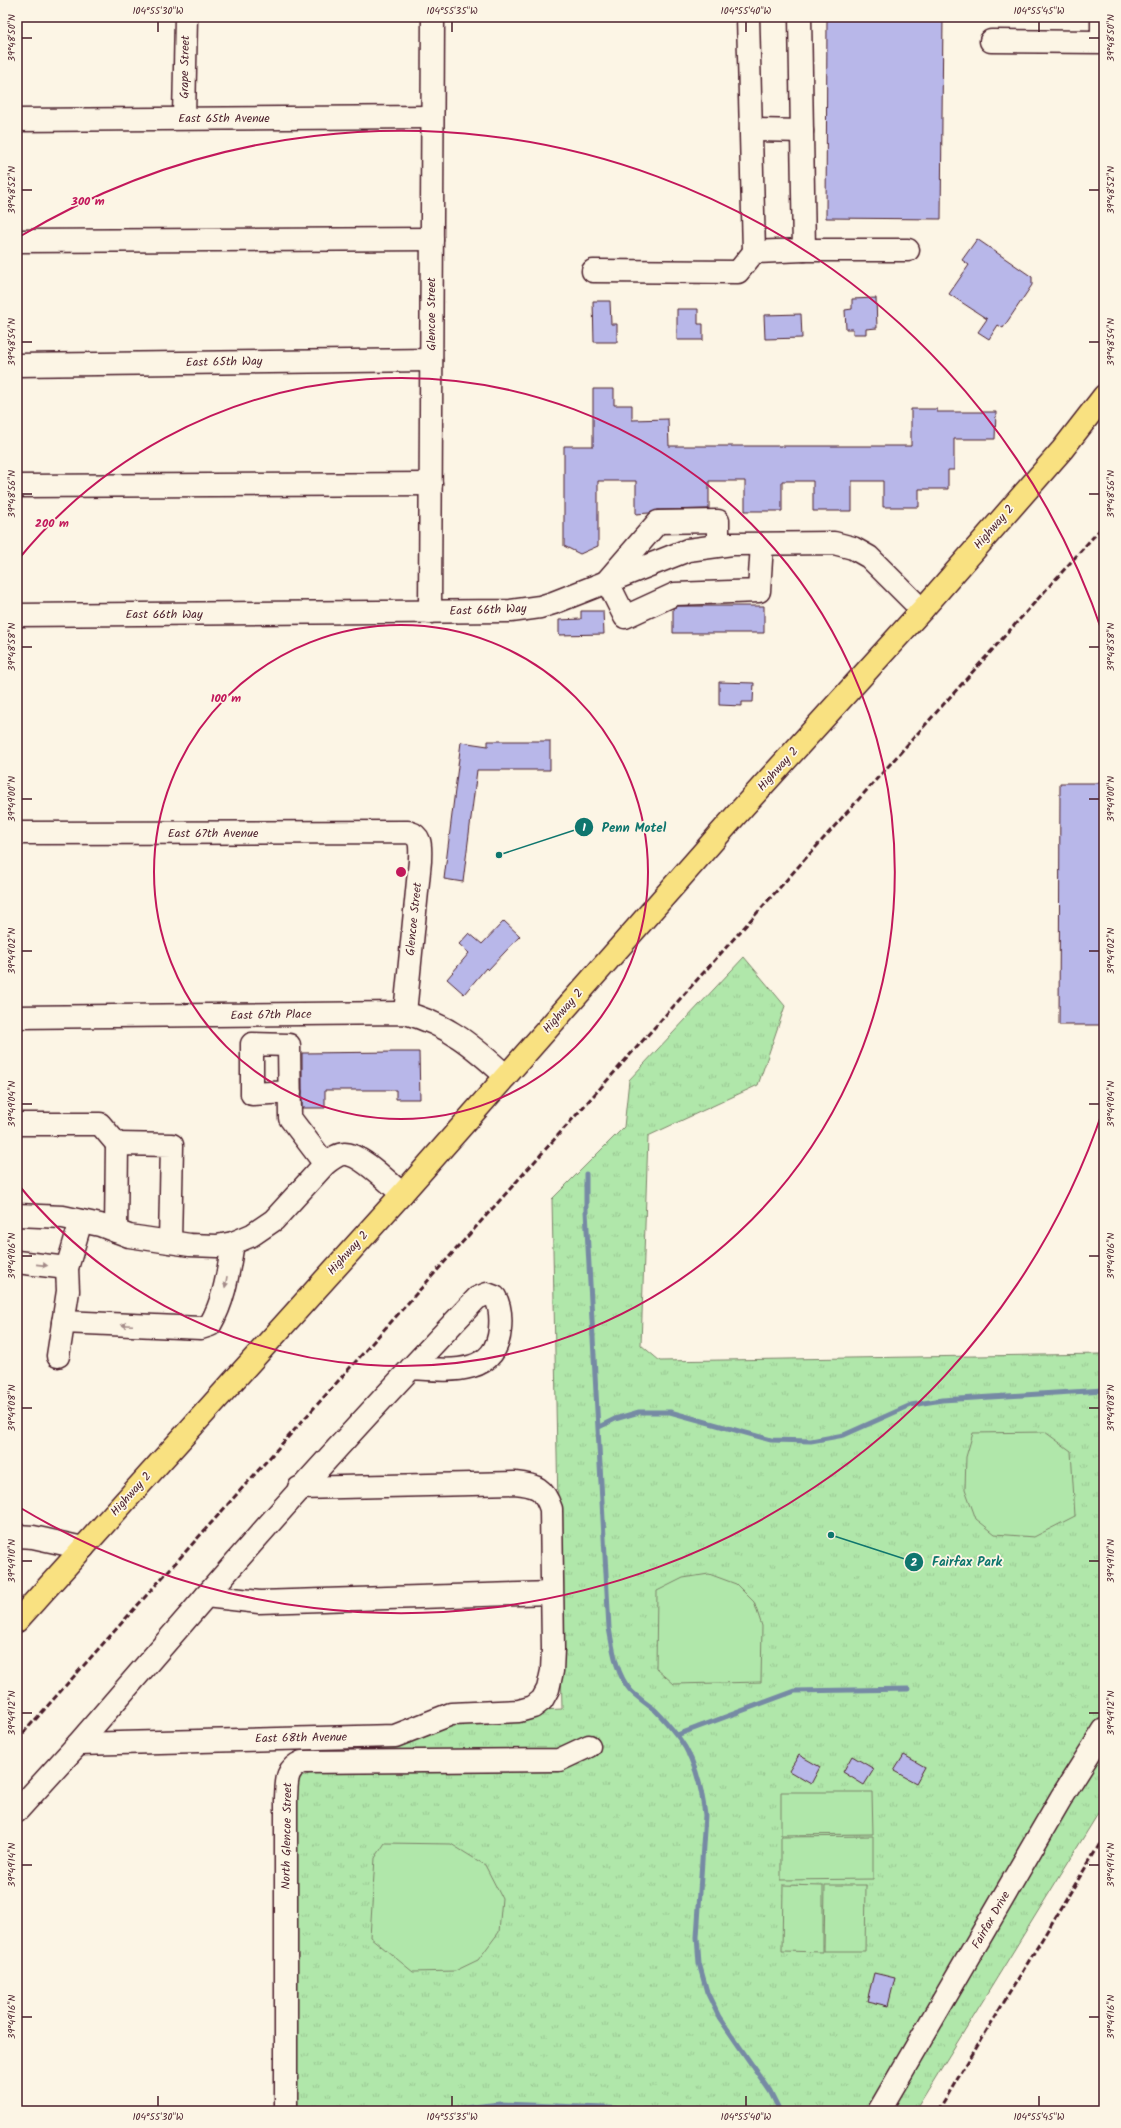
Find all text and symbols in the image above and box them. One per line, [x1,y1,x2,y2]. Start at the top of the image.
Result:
text: 104°55'30"W [132,3,184,19]
text: 104°55'35"W [426,3,478,19]
text: 104°55'40"W [721,3,772,19]
text: 104°55'45"W [1013,3,1065,19]
text: 39°48'50"N [4,14,20,62]
text: 39°48'50"N [1103,14,1119,62]
street label: Grape Street [175,35,195,99]
street label: East 65th Avenue [178,109,270,128]
text: 39°48'52"N [4,166,20,214]
text: 39°48'52"N [1103,166,1119,214]
text: 300 m [70,192,105,211]
street label: Glencoe Street [422,277,441,351]
text: 39°48'54"N [4,318,20,366]
text: 39°48'54"N [1103,318,1119,366]
street label: East 65th Way [185,352,263,372]
text: 39°48'56"N [4,470,20,518]
text: 39°48'56"N [1103,470,1119,518]
street label: Highway 2 [969,500,1019,554]
text: 200 m [35,514,69,533]
street label: East 66th Way [449,599,527,621]
street label: East 66th Way [125,605,203,624]
text: 39°48'58"N [4,623,20,671]
text: 39°48'58"N [1103,623,1119,671]
text: 100 m [211,689,241,708]
street label: Highway 2 [753,743,803,795]
text: 39°49'00"N [4,776,20,822]
text: 39°49'00"N [1103,776,1119,822]
callout: Penn Motel [574,815,674,840]
text: 1 [582,818,586,837]
text: Penn Motel [602,818,667,839]
street label: East 67th Avenue [168,824,259,843]
centre of rings [394,865,408,879]
street label: Glencoe Street [401,881,427,957]
text: 39°49'02"N [4,927,20,974]
text: 39°49'02"N [1103,927,1119,974]
street label: Highway 2 [538,984,588,1038]
street label: East 67th Place [230,1005,312,1025]
text: 39°49'04"N [4,1081,20,1127]
text: 39°49'04"N [1103,1081,1119,1127]
street label: Highway 2 [323,1227,373,1279]
text: 39°49'06"N [4,1233,20,1279]
text: 39°49'06"N [1103,1233,1119,1279]
one-way arrow [36,1262,48,1268]
one-way arrow [223,1276,229,1288]
one-way arrow [120,1322,133,1328]
text: 39°49'08"N [4,1384,20,1431]
text: 39°49'08"N [1103,1384,1119,1431]
street label: Highway 2 [106,1468,156,1520]
text: 39°49'10"N [4,1539,20,1583]
text: 39°49'10"N [1103,1539,1119,1583]
callout: Fairfax Park [904,1549,1010,1574]
text: Fairfax Park [932,1552,1003,1573]
text: 2 [911,1553,918,1572]
text: 39°49'12"N [4,1690,20,1735]
text: 39°49'12"N [1103,1690,1119,1735]
street label: East 68th Avenue [255,1728,348,1748]
street label: North Glencoe Street [277,1782,297,1890]
text: 39°49'14"N [4,1843,20,1887]
text: 39°49'14"N [1103,1843,1119,1887]
street label: Fairfax Drive [967,1887,1015,1952]
text: 39°49'16"N [4,1994,20,2039]
text: 39°49'16"N [1103,1994,1119,2039]
text: 104°55'30"W [132,2109,184,2125]
text: 104°55'35"W [426,2109,478,2125]
text: 104°55'40"W [721,2109,772,2125]
text: 104°55'45"W [1013,2109,1065,2125]

